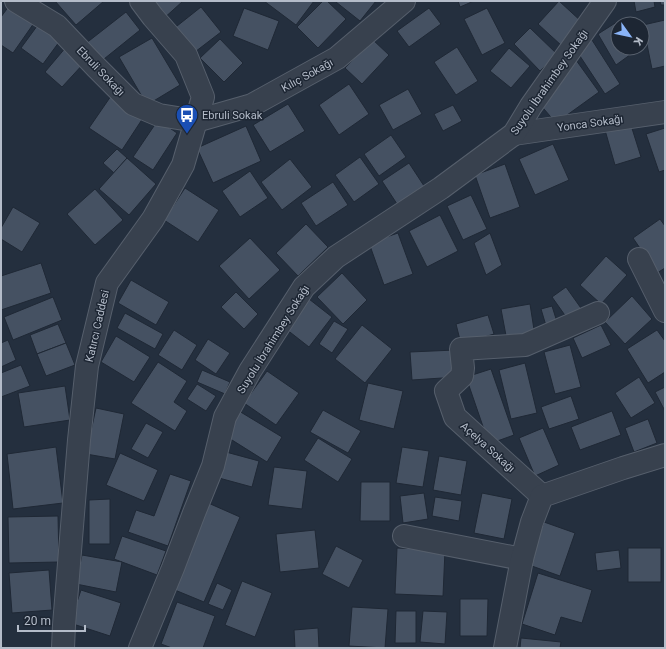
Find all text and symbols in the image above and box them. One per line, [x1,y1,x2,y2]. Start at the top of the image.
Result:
north arrow [610,16,650,56]
street label: Suyolu İbrahimbey Sokağı [508,27,591,137]
text: K [630,35,645,48]
street label: Ebruli Sokağı [74,44,127,99]
street label: Kılıç Sokağı [279,56,335,95]
bus stop icon: Ebruli Sokak [174,102,200,135]
place label: Ebruli Sokak [202,109,263,122]
street label: Yonca Sokağı [556,112,624,135]
street label: Suyolu İbrahimbey Sokağı [235,283,312,396]
street label: Katırcı Caddesi [83,289,112,364]
street label: Açelya Sokağı [458,420,517,475]
scale bar [18,607,85,633]
text: 20 m [24,614,51,628]

